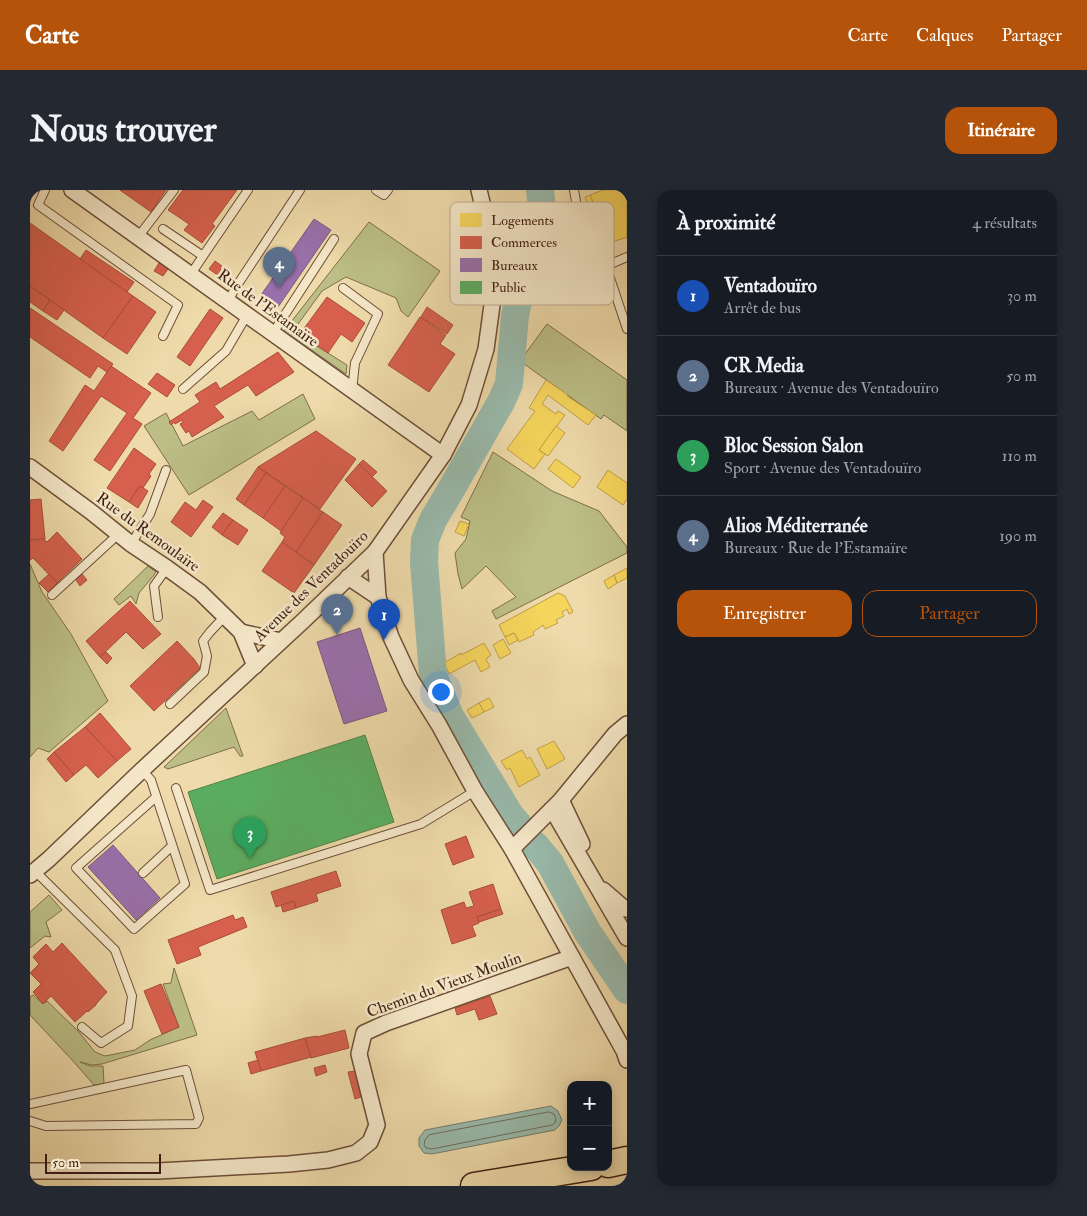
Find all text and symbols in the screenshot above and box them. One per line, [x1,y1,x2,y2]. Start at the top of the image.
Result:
text: Carte [25,20,79,51]
text: Carte [847,24,888,47]
text: Calques [916,24,973,47]
text: Partager [1001,24,1062,47]
button: Itinéraire [945,107,1057,154]
text: Nous trouver [30,108,217,152]
legend [450,202,614,305]
text: À proximité [677,209,775,236]
text: Logements [491,212,554,229]
text: 4 résultats [972,213,1037,233]
text: Commerces [491,234,557,251]
pin: 4 [263,247,295,288]
text: Bureaux [491,257,538,274]
street label: Rue de l'Estamaïre [213,265,323,352]
text: Ventadouïro [724,274,817,298]
text: Public [491,279,526,296]
text: 1 [690,286,696,306]
text: 30 m [1007,286,1037,306]
text: Arrêt de bus [724,298,801,318]
text: CR Media [724,354,804,378]
text: 2 [689,366,697,386]
text: 50 m [1006,366,1037,386]
text: Bureaux · Avenue des Ventadouïro [724,378,939,398]
text: Bloc Session Salon [724,434,864,458]
text: 3 [690,446,696,466]
text: 110 m [1002,446,1037,466]
text: Sport · Avenue des Ventadouïro [724,458,921,478]
street label: Rue du Remoulaïre [92,488,204,576]
text: Alios Méditerranée [724,514,868,538]
street label: Avenue des Ventadouïro [249,526,373,646]
text: 4 [689,526,697,546]
text: 190 m [999,526,1037,546]
text: Bureaux · Rue de l'Estamaïre [724,538,908,558]
button: Enregistrer [677,590,852,637]
button: Partager [862,590,1037,637]
pin: 2 [321,594,353,635]
pin: 1 [368,599,400,640]
your location [428,679,454,705]
pin: 3 [234,817,266,858]
street label: Chemin du Vieux Moulin [364,948,524,1022]
map controls [567,1081,612,1171]
button: + [567,1081,612,1126]
button: − [567,1126,612,1171]
scale bar [45,1151,161,1174]
text: 50 m [52,1154,79,1171]

